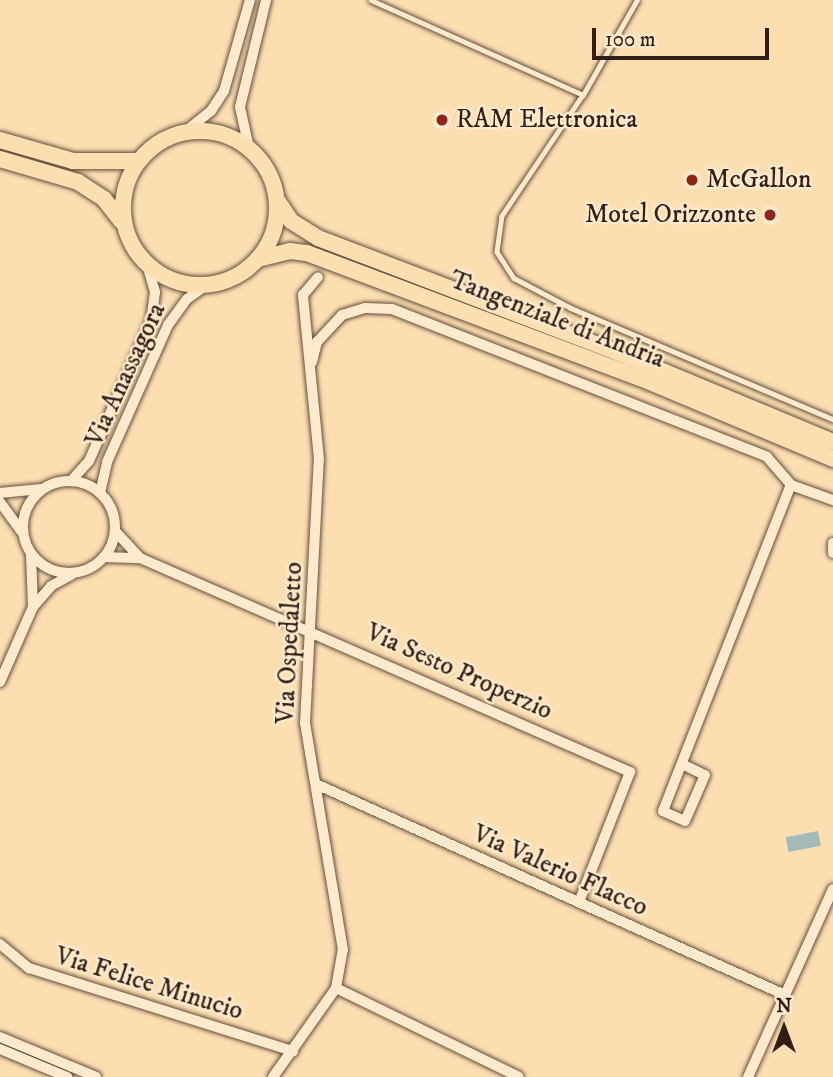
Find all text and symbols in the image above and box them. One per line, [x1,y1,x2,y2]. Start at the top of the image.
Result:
scale bar [595,14,772,58]
text: 100 m [605,27,656,53]
place label: RAM Elettronica [456,104,638,136]
marker: RAM Elettronica [434,112,450,128]
place label: McGallon [706,164,812,196]
marker: McGallon [684,172,700,188]
place label: Motel Orizzonte [585,199,756,231]
marker: Motel Orizzonte [762,207,778,223]
street label: Tangenziale di Andria [445,265,669,375]
street label: Via Anassagora [79,298,173,452]
street label: Via Ospedaletto [270,561,310,725]
street label: Via Sesto Properzio [361,617,557,727]
street label: Via Valerio Flacco [468,818,652,924]
street label: Via Felice Minucio [51,941,247,1027]
north arrow [749,993,819,1063]
text: N [776,995,792,1018]

